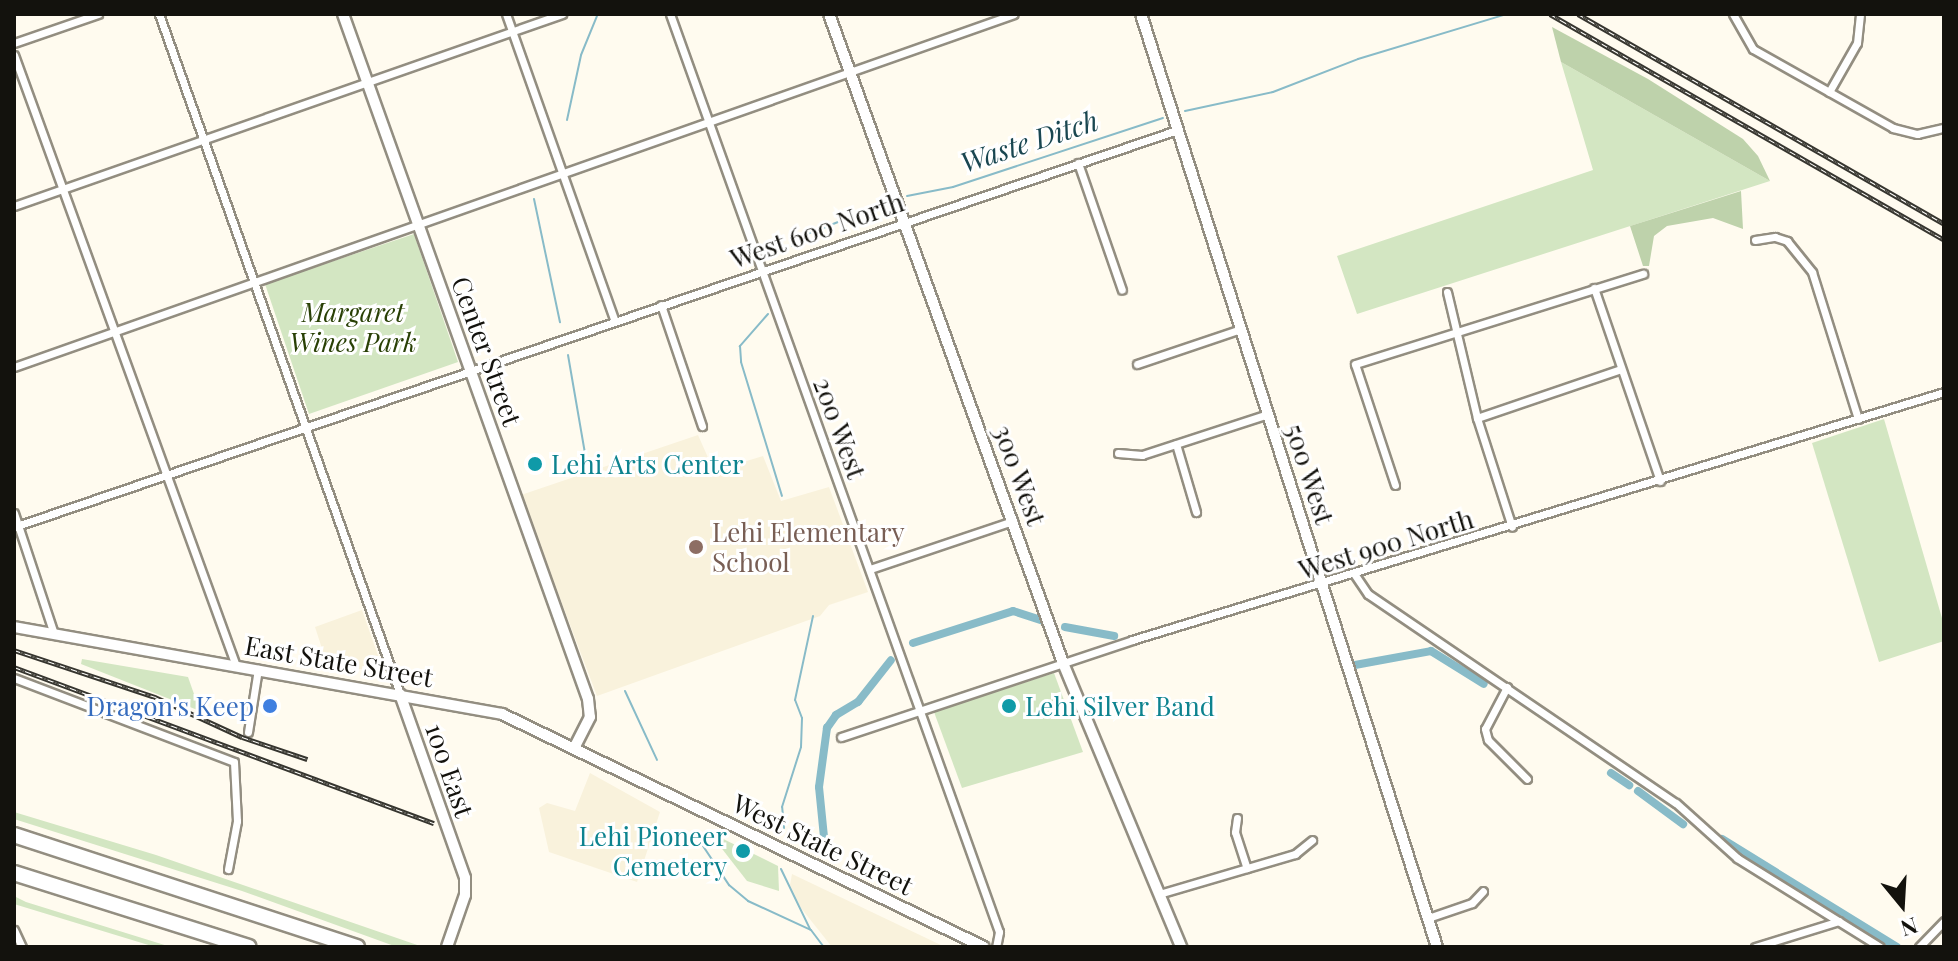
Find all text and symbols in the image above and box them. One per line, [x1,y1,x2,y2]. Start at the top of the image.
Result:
water label: Waste Ditch [956,103,1102,179]
street label: West 600 North [726,186,908,274]
street label: Center Street [446,272,528,430]
park label: Margaret Wines Park [289,296,417,358]
street label: 200 West [807,373,873,483]
street label: 300 West [987,420,1053,530]
street label: 500 West [1279,420,1341,528]
place label: Lehi Arts Center [551,448,745,480]
marker: Lehi Arts Center [526,455,544,473]
street label: West 900 North [1295,503,1477,585]
place label: Lehi Elementary School [712,516,905,578]
marker: Lehi Elementary School [687,538,705,556]
street label: East State Street [242,629,436,693]
place label: Dragon's Keep [87,690,254,722]
place label: Lehi Silver Band [1025,690,1215,722]
marker: Dragon's Keep [261,697,279,715]
marker: Lehi Silver Band [1000,697,1018,715]
street label: 100 East [419,719,481,821]
street label: West State Street [728,787,918,901]
place label: Lehi Pioneer Cemetery [579,820,727,882]
marker: Lehi Pioneer Cemetery [734,842,752,860]
north arrow [1862,865,1942,945]
text: N [1897,911,1922,945]

